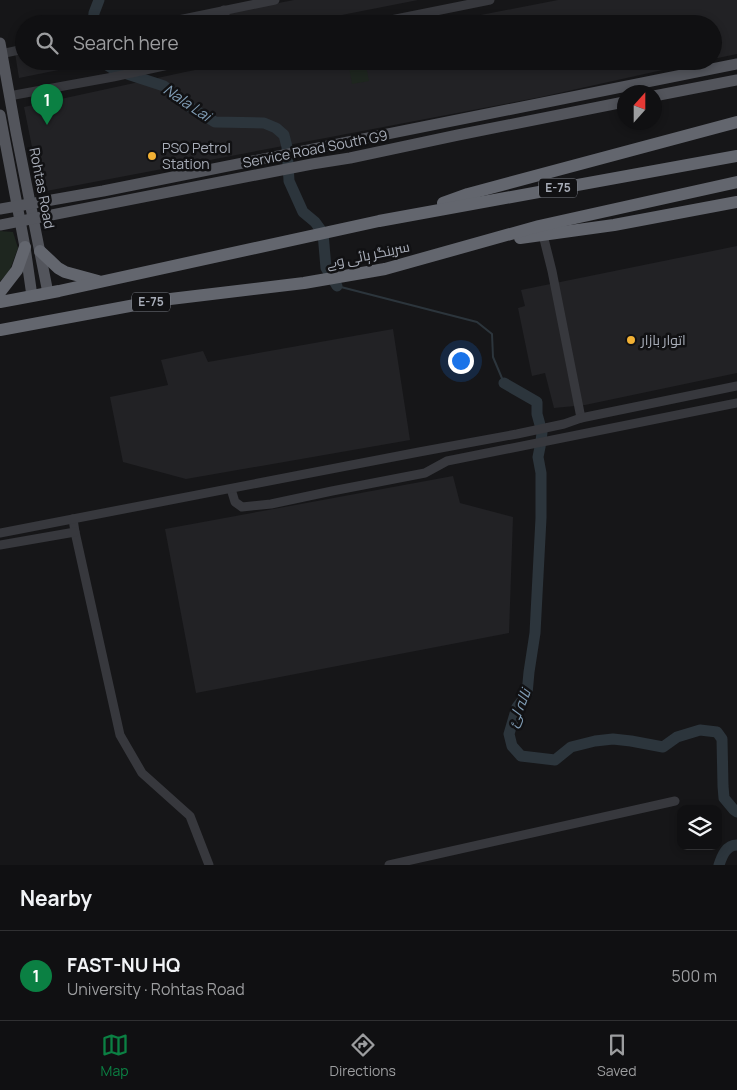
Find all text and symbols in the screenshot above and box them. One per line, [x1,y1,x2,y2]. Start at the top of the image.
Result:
search box [15,15,722,70]
icon: search [33,29,61,57]
text: Search here [73,30,179,56]
water label: Nala Lai [159,79,217,127]
pin: 1 [31,84,63,125]
north arrow [617,85,662,130]
street label: Service Road South G9 [241,125,389,172]
place label: PSO Petrol Station [162,138,231,173]
street label: Rohtas Road [25,146,60,230]
marker: PSO Petrol Station [146,150,158,162]
road number: E-75 [539,178,577,198]
street label: سرینگر ہائی وے [324,236,411,273]
road number: E-75 [132,292,170,312]
place label: اتوار بازار [640,330,686,349]
marker: اتوار بازار [625,334,637,346]
your location [448,348,474,374]
water label: نالہ لئ [501,684,536,730]
map controls [677,805,722,850]
button: layers [677,805,722,850]
text: Nearby [20,884,92,912]
text: FAST-NU HQ [67,952,180,978]
text: 1 [32,965,40,987]
text: 500 m [671,965,717,987]
text: University · Rohtas Road [67,978,245,1000]
tab: Map [101,1031,129,1080]
tab: Directions [330,1031,396,1080]
tab: Saved [597,1031,636,1080]

